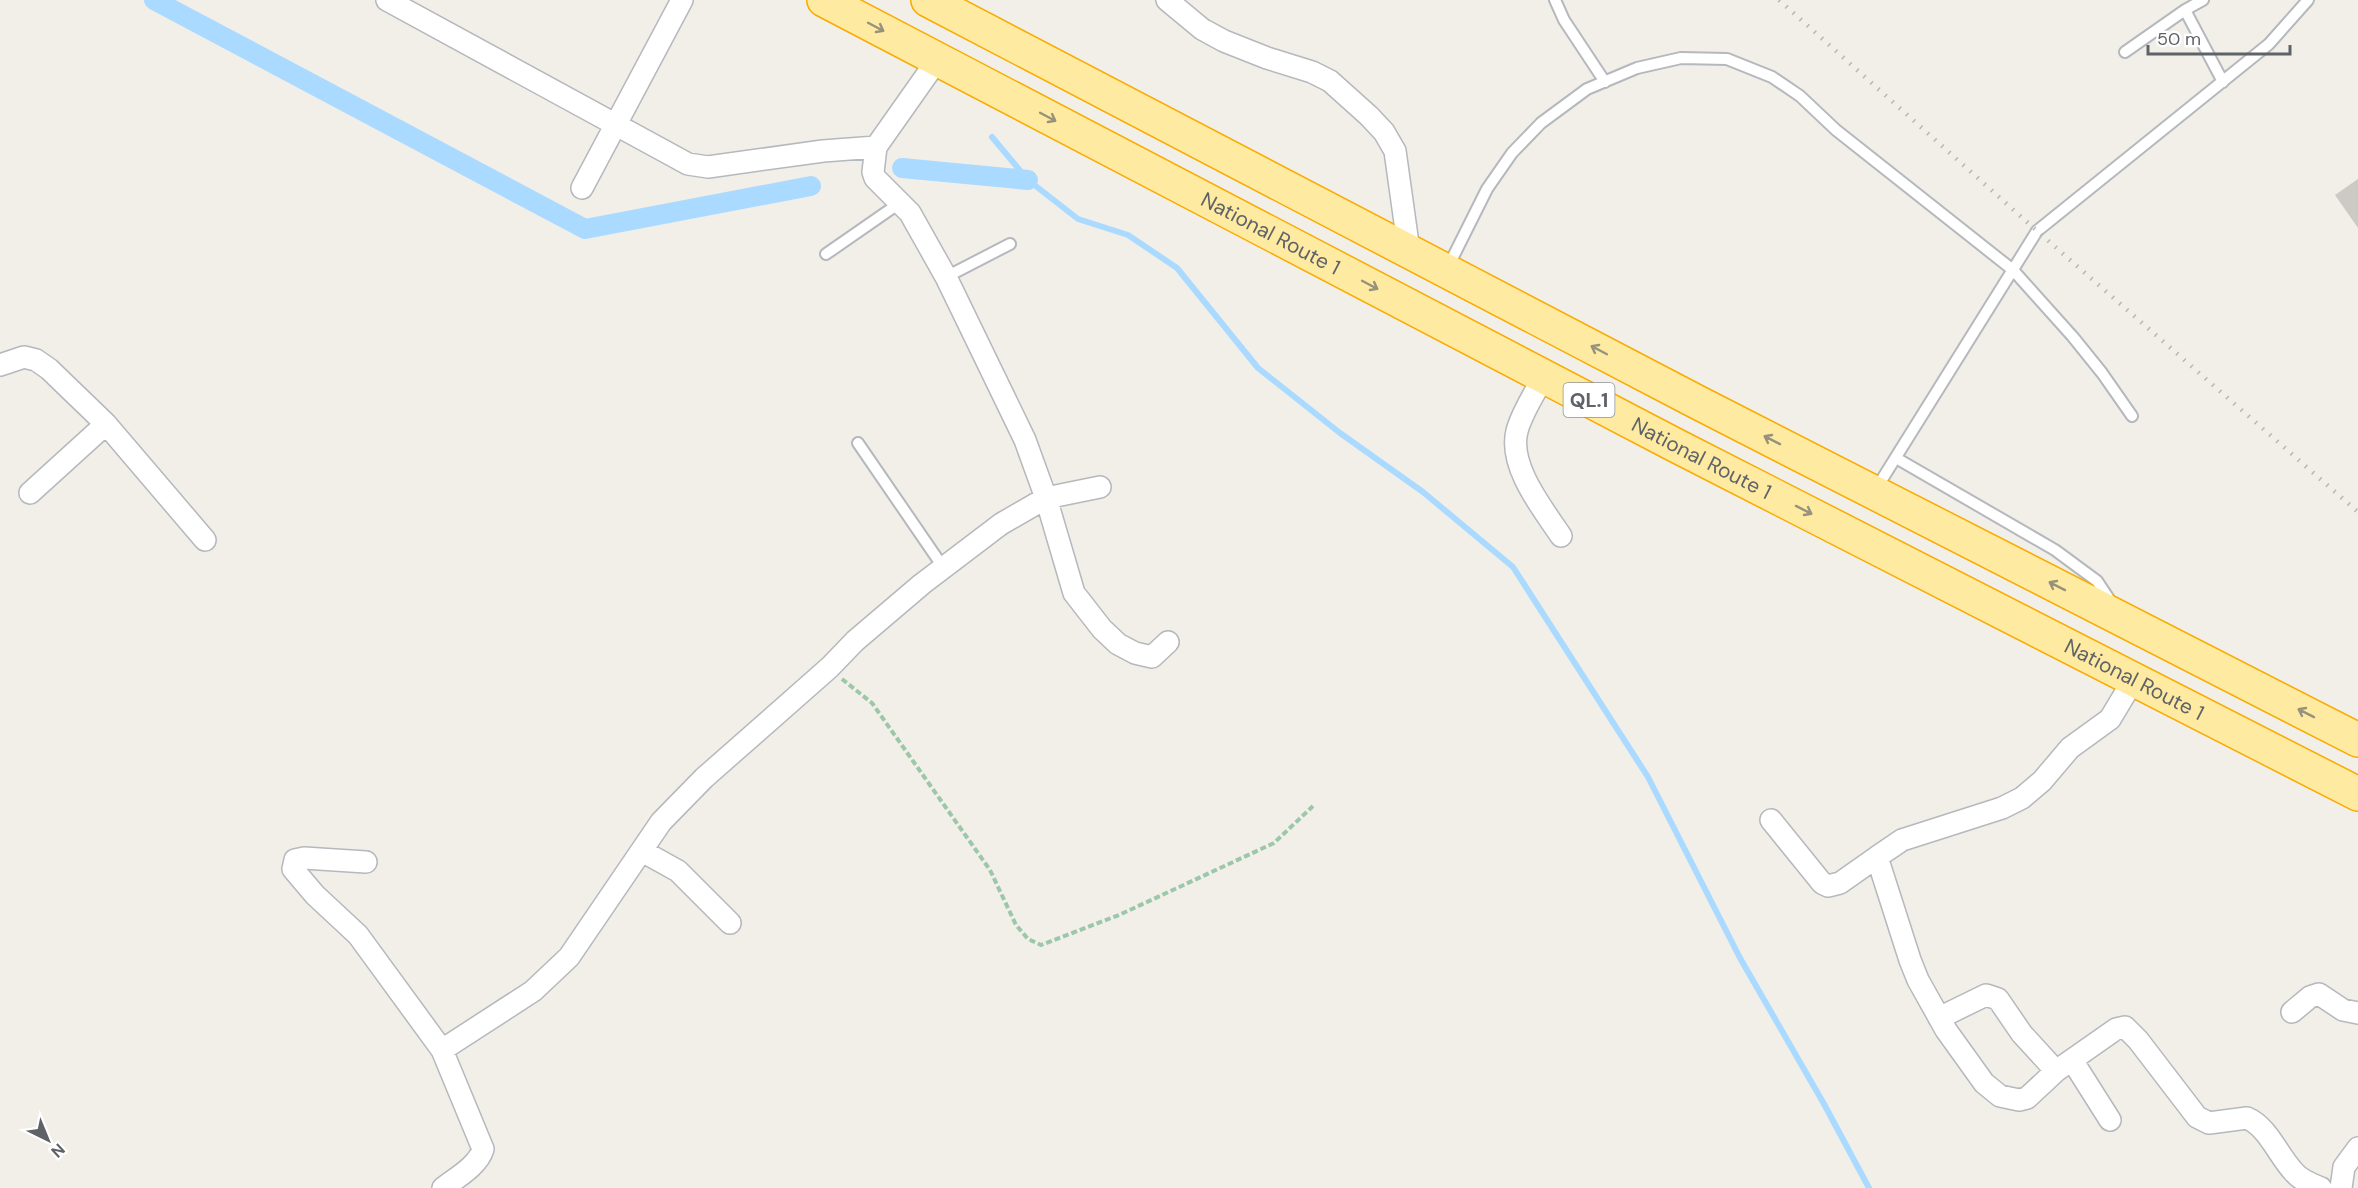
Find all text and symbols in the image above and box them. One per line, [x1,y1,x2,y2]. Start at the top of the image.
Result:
scale bar [2148,18,2290,56]
one-way arrow [866,22,884,33]
text: 50 m [2157,27,2201,51]
one-way arrow [1039,112,1057,123]
street label: National Route 1 [1196,186,1345,282]
one-way arrow [1361,280,1379,291]
one-way arrow [1590,344,1608,355]
road number: QL.1 [1564,383,1614,417]
street label: National Route 1 [1627,411,1776,506]
one-way arrow [1763,434,1781,445]
one-way arrow [1795,505,1813,517]
one-way arrow [2049,580,2067,591]
street label: National Route 1 [2059,632,2209,727]
one-way arrow [2298,707,2315,719]
north arrow [18,1110,78,1170]
text: N [46,1139,69,1162]

